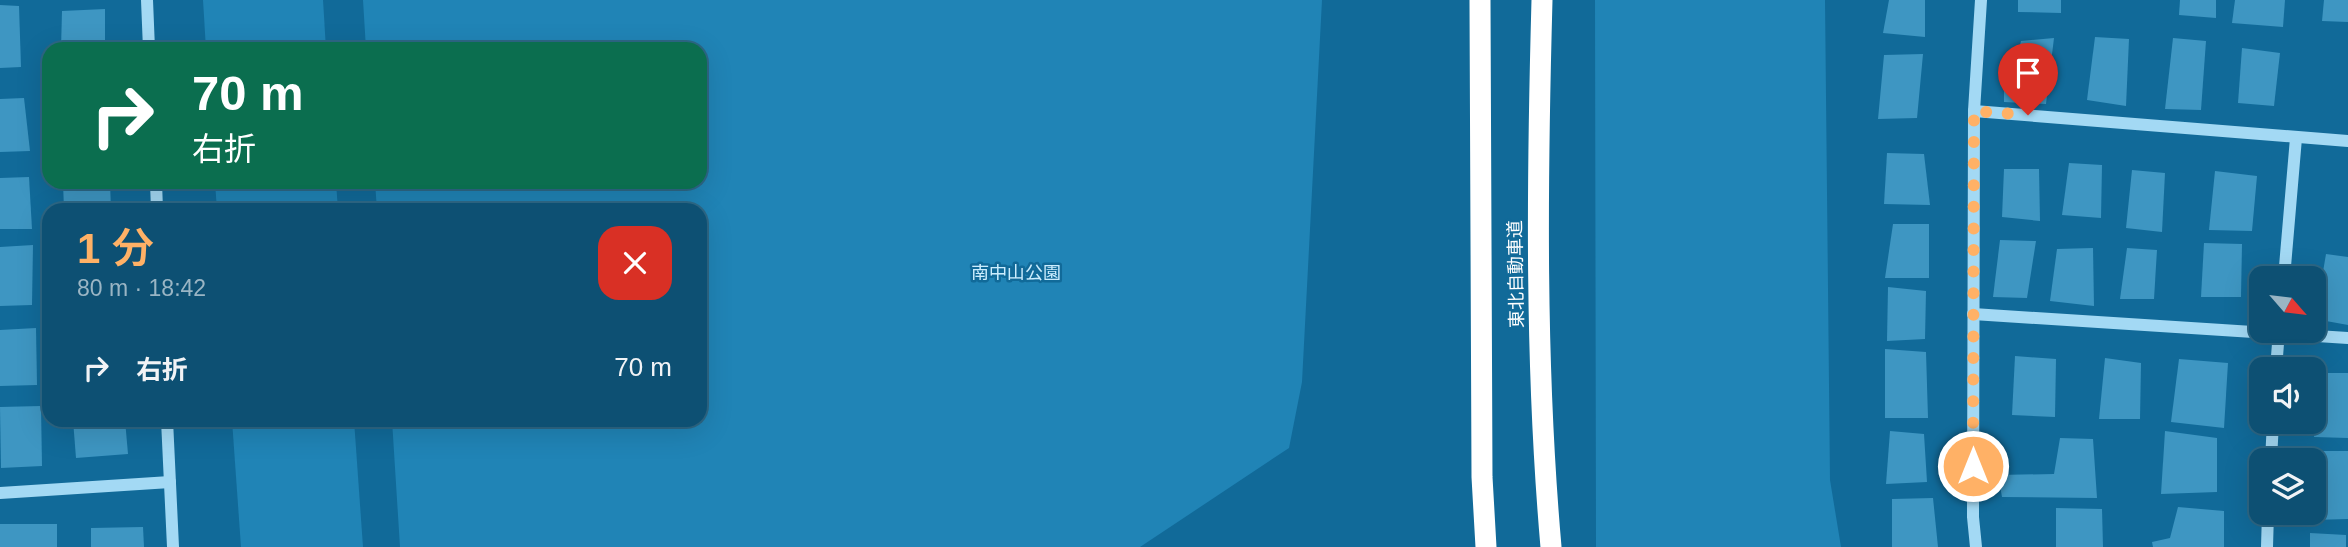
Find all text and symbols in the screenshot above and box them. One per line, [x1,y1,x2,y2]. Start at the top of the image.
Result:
pin [1998,43,2058,115]
icon: arrive [2009,54,2047,92]
text: 70 m [192,66,304,120]
icon: right [77,70,168,161]
text: 右折 [192,131,256,167]
street label: 東北自動車道 [1505,220,1527,328]
text: 1 分 [77,225,154,272]
button: close [598,226,672,300]
park label: 南中山公園 [971,263,1061,283]
north arrow [2249,266,2326,343]
map controls [2249,266,2326,525]
text: 80 m · 18:42 [77,275,206,301]
icon: right [77,349,115,387]
text: 70 m [614,352,672,382]
text: 右折 [136,355,188,385]
button: sound [2249,357,2326,434]
position arrow [1936,429,2010,503]
button: layers [2249,448,2326,525]

